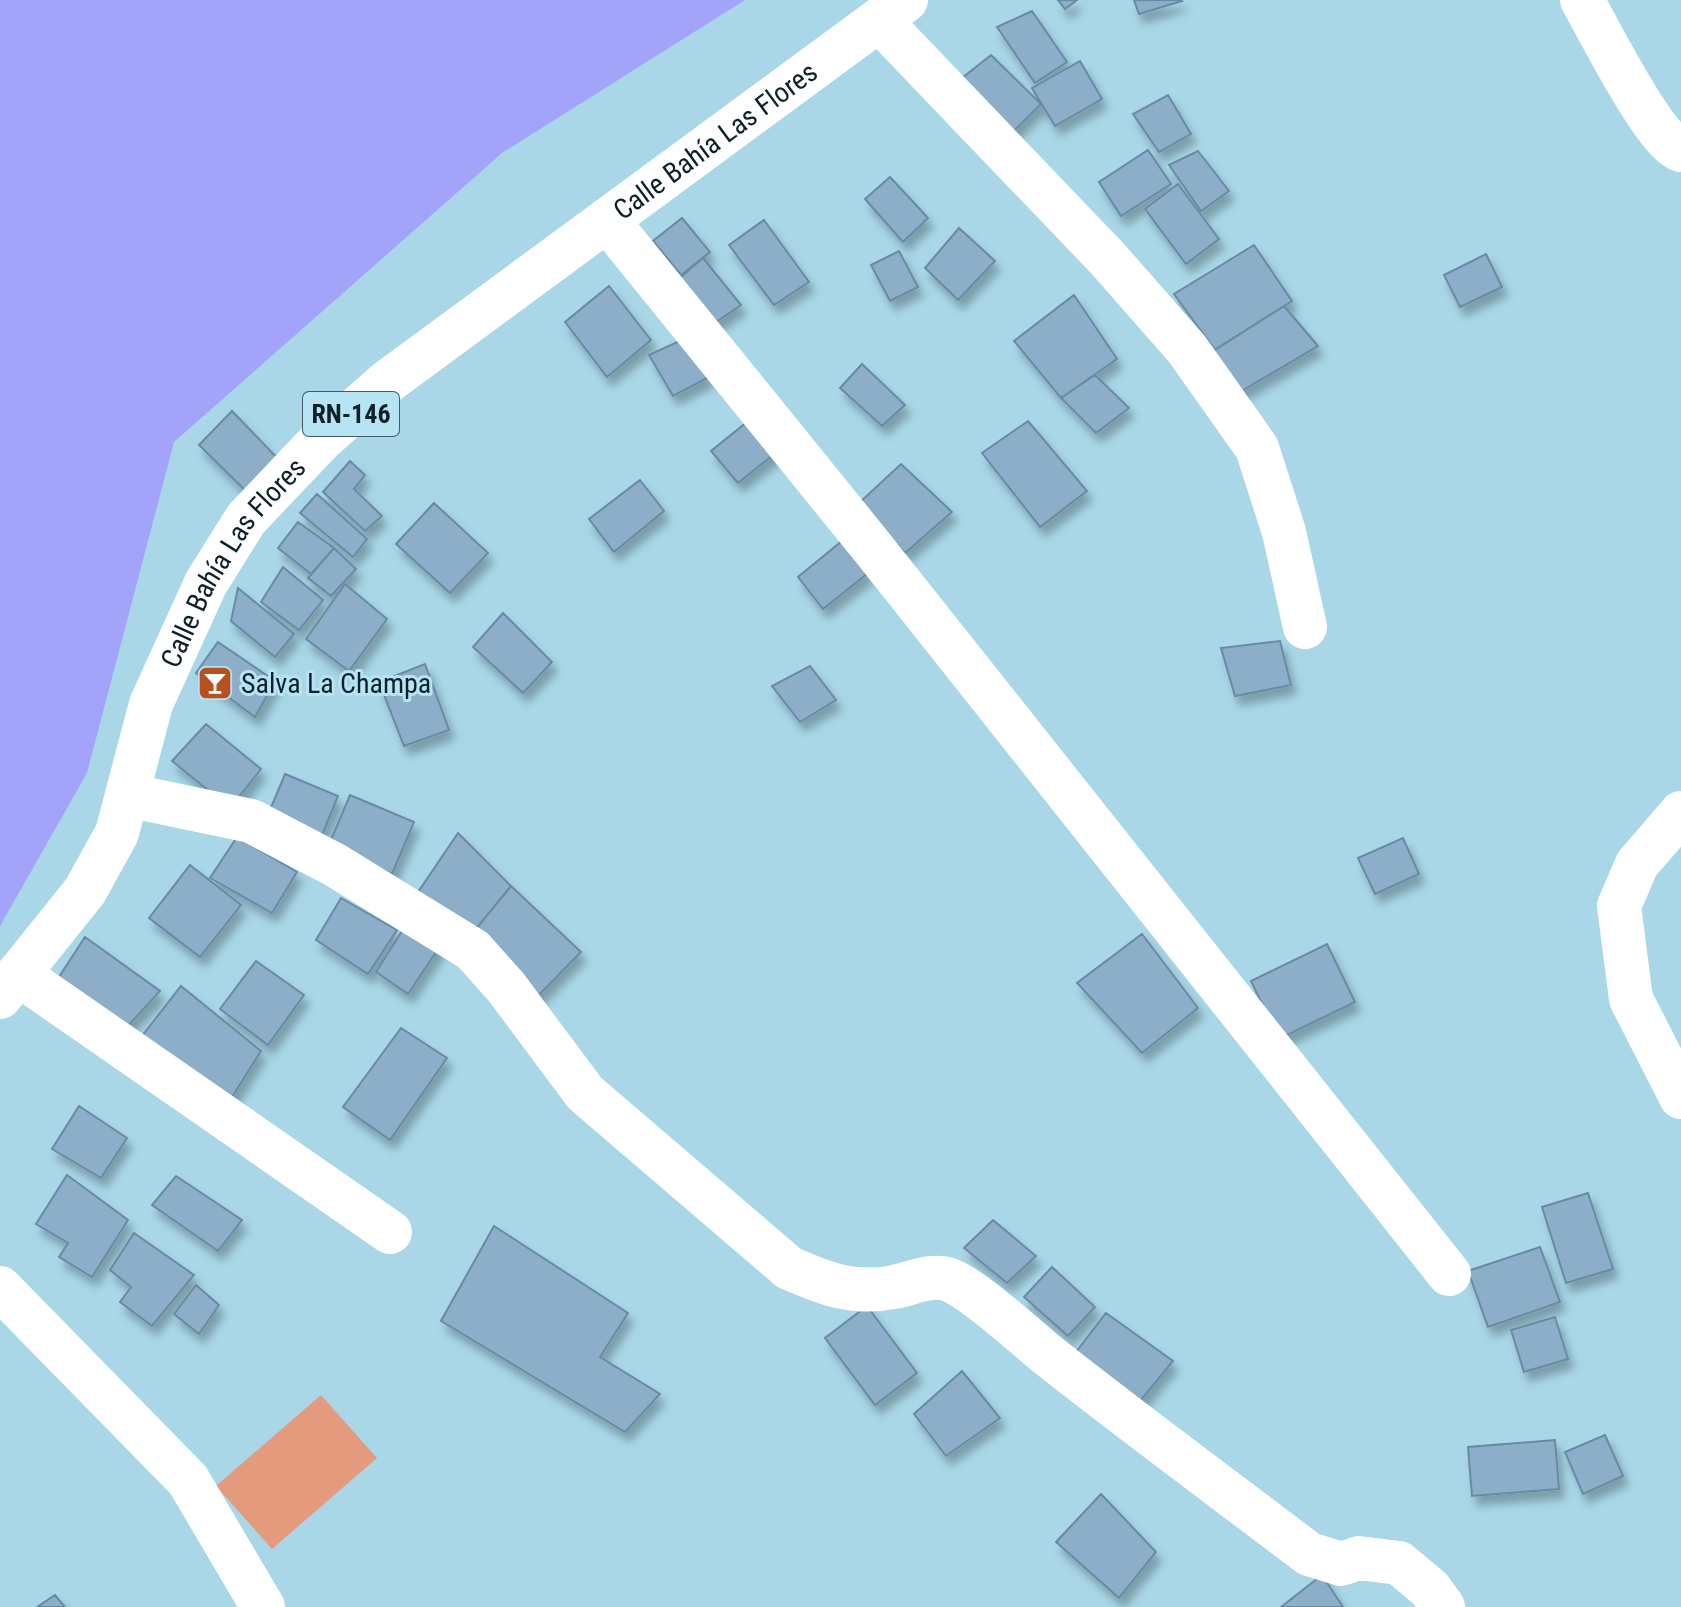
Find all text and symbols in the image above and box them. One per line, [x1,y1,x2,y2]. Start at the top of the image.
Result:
street label: Calle Bahía Las Flores [607,55,824,227]
road number: RN-146 [303,392,399,436]
street label: Calle Bahía Las Flores [154,451,312,673]
bar icon: Salva La Champa [196,664,234,702]
place label: Salva La Champa [241,667,431,700]

